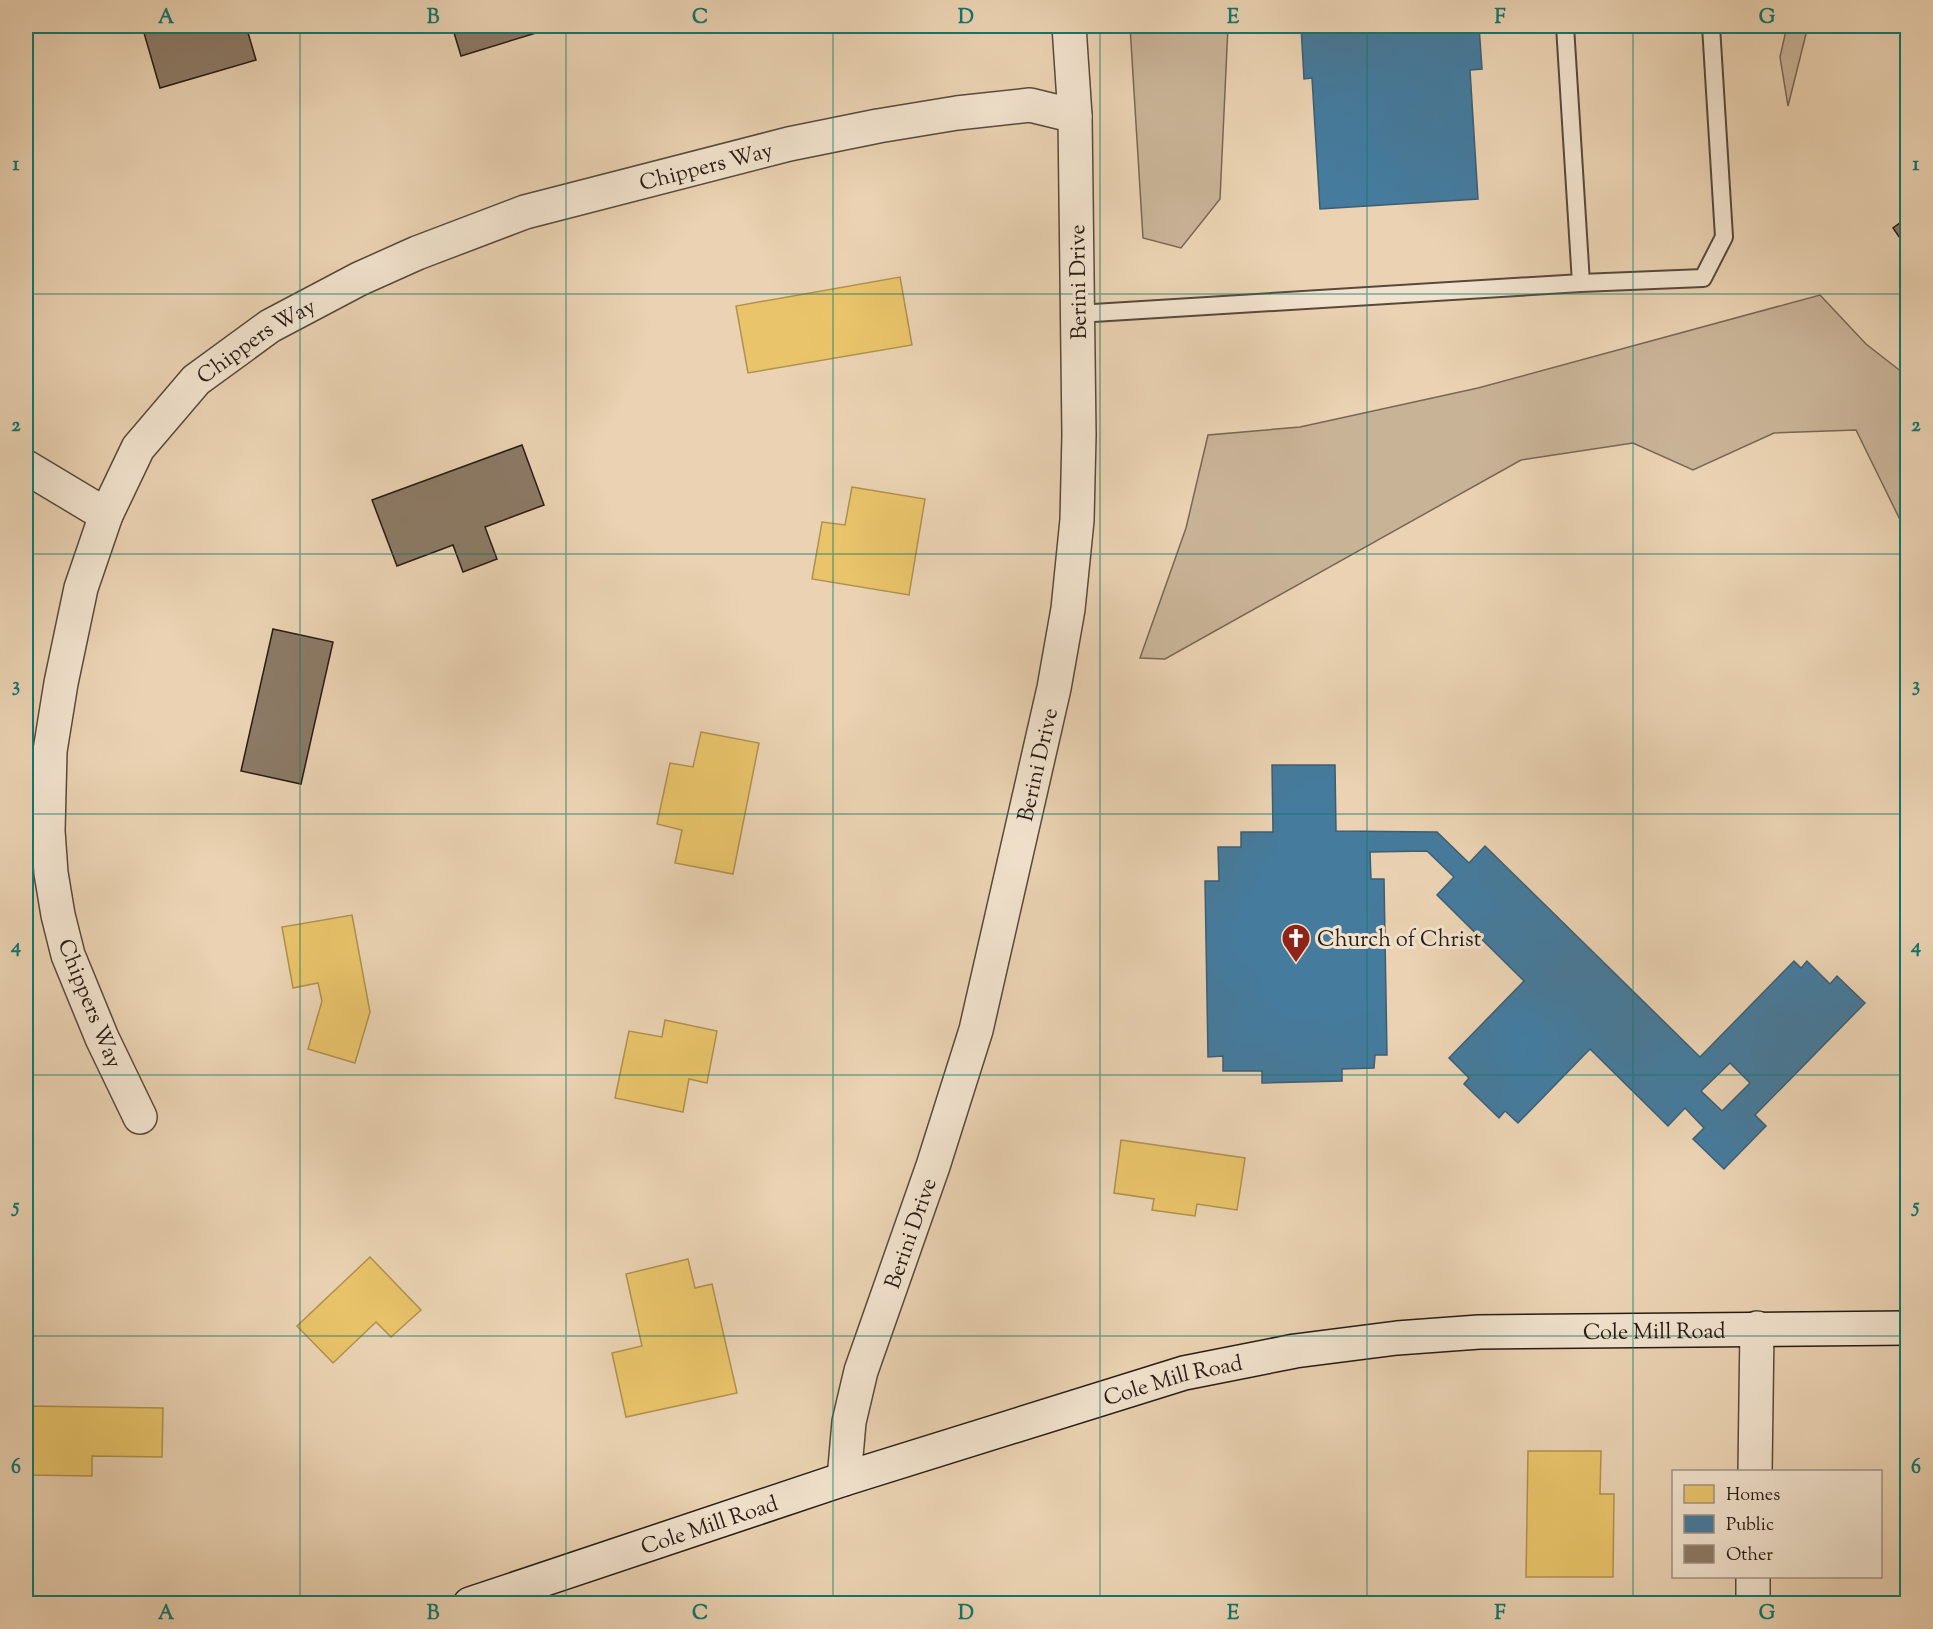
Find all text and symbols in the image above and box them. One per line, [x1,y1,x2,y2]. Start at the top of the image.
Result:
text: A [158,4,175,33]
text: B [427,4,440,33]
text: C [692,4,708,33]
text: D [958,4,974,33]
text: E [1227,4,1240,33]
text: F [1494,4,1506,33]
text: G [1759,4,1776,33]
street label: Chippers Way [636,136,777,201]
text: 1 [13,151,20,180]
text: 1 [1913,151,1920,180]
street label: Berini Drive [1063,224,1097,340]
street label: Chippers Way [191,292,322,393]
text: 2 [11,412,21,441]
text: 2 [1911,412,1921,441]
text: 3 [12,672,20,701]
text: 3 [1912,672,1920,701]
street label: Berini Drive [1011,705,1068,825]
church icon: Church of Christ [1280,922,1312,964]
place label: Church of Christ [1317,925,1482,957]
text: 4 [10,933,21,962]
text: 4 [1910,933,1921,962]
street label: Chippers Way [48,935,129,1074]
street label: Berini Drive [878,1174,947,1294]
text: 5 [11,1193,20,1222]
text: 5 [1911,1193,1920,1222]
street label: Cole Mill Road [1583,1317,1726,1350]
street label: Cole Mill Road [1100,1349,1246,1416]
text: 6 [11,1454,21,1483]
text: 6 [1911,1454,1921,1483]
legend [1672,1470,1882,1578]
text: Homes [1726,1483,1780,1509]
street label: Cole Mill Road [637,1489,783,1565]
text: Public [1726,1513,1774,1539]
text: Other [1726,1543,1773,1569]
text: A [158,1600,175,1629]
text: B [427,1600,440,1629]
text: C [692,1600,708,1629]
text: D [958,1600,974,1629]
text: E [1227,1600,1240,1629]
text: F [1494,1600,1506,1629]
text: G [1759,1600,1776,1629]

